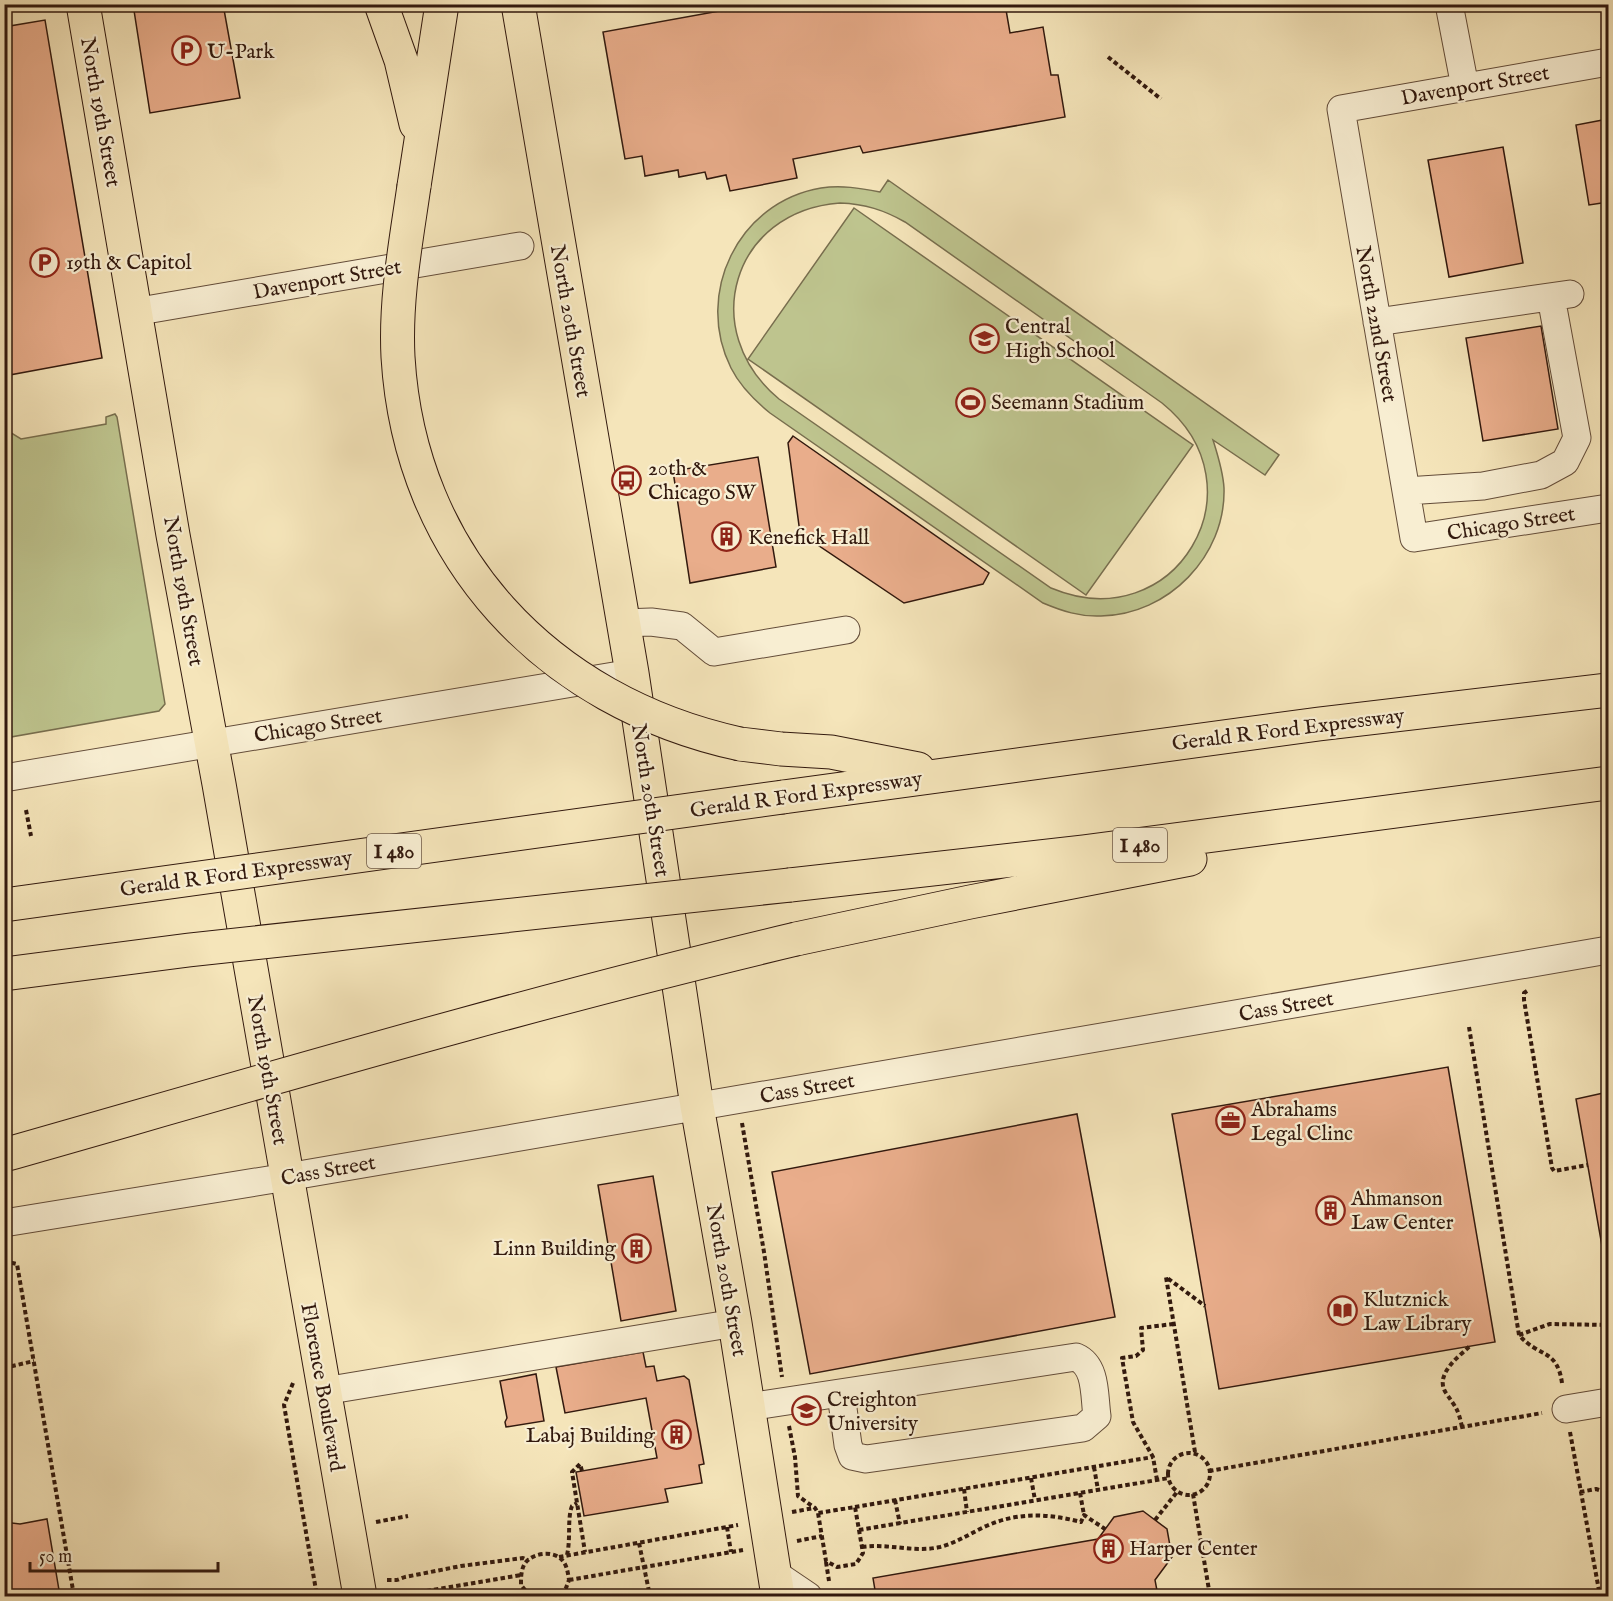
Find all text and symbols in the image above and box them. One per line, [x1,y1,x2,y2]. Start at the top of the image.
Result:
street label: North 19th Street [73,35,126,189]
parking icon: U-Park [170,35,202,67]
place label: U-Park [207,39,275,66]
street label: Davenport Street [1399,60,1551,113]
street label: North 20th Street [543,243,596,400]
street label: North 22nd Street [1348,244,1403,405]
parking icon: 19th & Capitol [29,246,61,278]
place label: 19th & Capitol [66,250,192,277]
street label: Davenport Street [251,254,403,307]
place label: Central High School [1005,314,1115,365]
school or university icon: Central High School [968,322,1000,354]
sports icon: Seemann Stadium [954,386,986,418]
place label: Seemann Stadium [991,390,1144,417]
place label: 20th & Chicago SW [648,456,757,507]
bus stop icon: 20th & Chicago SW [611,464,643,496]
street label: Chicago Street [1445,501,1577,548]
street label: North 19th Street [156,514,209,668]
building icon: Kenefick Hall [711,521,743,553]
place label: Kenefick Hall [748,525,870,552]
street label: Chicago Street [252,703,384,750]
street label: Gerald R Ford Expressway [1170,703,1407,758]
street label: North 20th Street [624,722,675,879]
street label: Gerald R Ford Expressway [688,766,925,825]
road number: I 480 [1113,828,1167,862]
road number: I 480 [367,834,421,868]
street label: Gerald R Ford Expressway [118,845,355,904]
street label: Cass Street [1237,986,1336,1029]
street label: North 19th Street [240,993,293,1147]
street label: Cass Street [758,1068,857,1111]
place label: Abrahams Legal Clinc [1250,1097,1353,1148]
office icon: Abrahams Legal Clinc [1214,1105,1246,1137]
street label: Cass Street [279,1150,378,1193]
place label: Ahmanson Law Center [1350,1186,1454,1237]
building icon: Ahmanson Law Center [1314,1194,1346,1226]
street label: North 20th Street [699,1202,752,1359]
building icon: Linn Building [621,1232,653,1264]
place label: Linn Building [493,1236,617,1263]
place label: Klutznick Law Library [1363,1287,1472,1338]
library icon: Klutznick Law Library [1326,1295,1358,1327]
street label: Florence Boulevard [293,1301,350,1474]
place label: Creighton University [827,1387,919,1438]
school or university icon: Creighton University [790,1395,822,1427]
building icon: Labaj Building [660,1419,692,1451]
place label: Labaj Building [526,1423,656,1450]
building icon: Harper Center [1092,1532,1124,1564]
scale bar [30,1535,218,1573]
place label: Harper Center [1129,1536,1258,1563]
text: 50 m [39,1546,72,1569]

